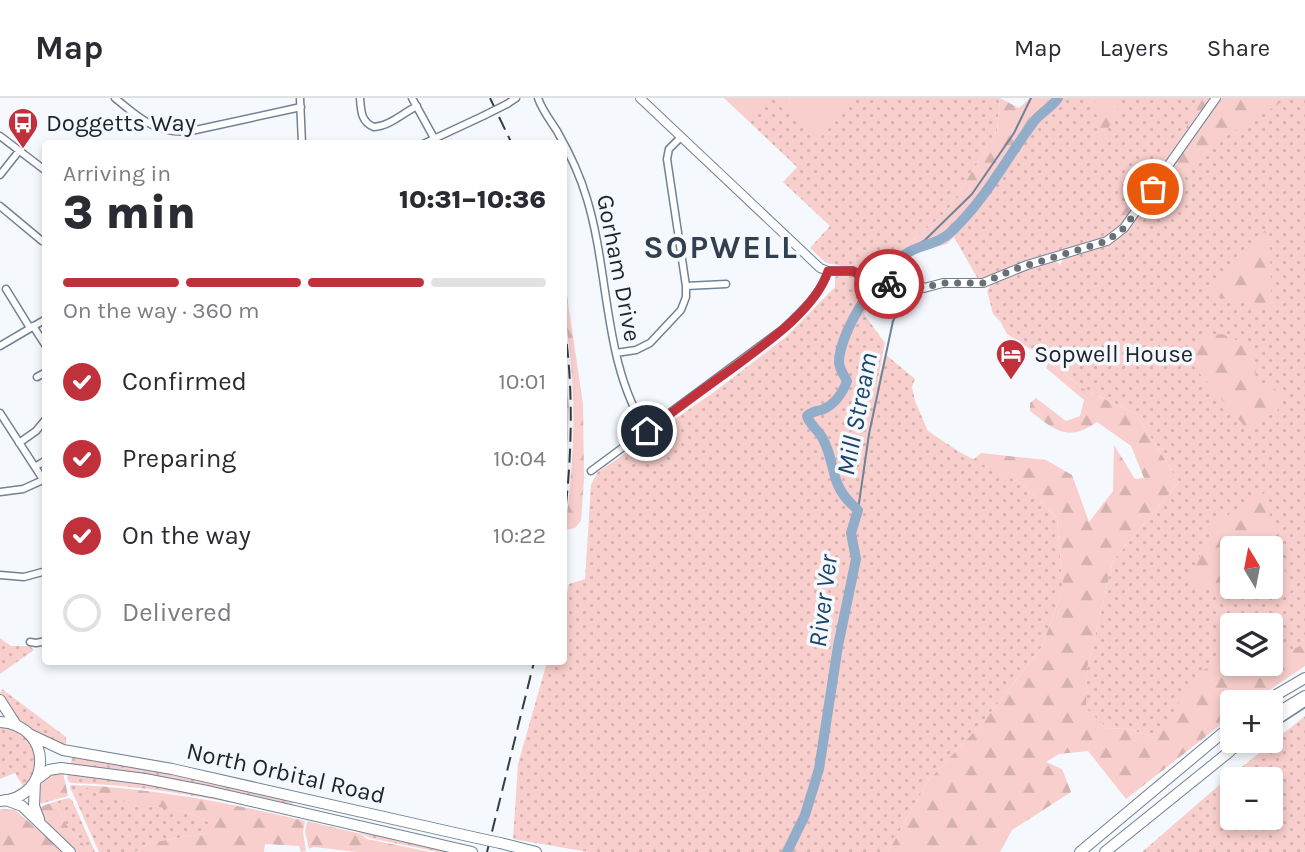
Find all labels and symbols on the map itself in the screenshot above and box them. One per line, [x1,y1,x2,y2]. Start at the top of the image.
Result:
bus stop icon: Doggetts Way [6,106,40,150]
place label: Doggetts Way [46,109,196,137]
pin [1123,159,1183,219]
street label: Gorham Drive [591,192,647,344]
district label: SOPWELL [643,229,799,266]
courier [854,249,924,319]
hotel icon: Sopwell House [994,337,1028,381]
place label: Sopwell House [1034,340,1193,368]
water label: Mill Stream [830,350,884,478]
pin [617,401,677,461]
north arrow [1220,536,1283,598]
water label: River Ver [802,552,844,649]
street label: North Orbital Road [184,737,388,809]

